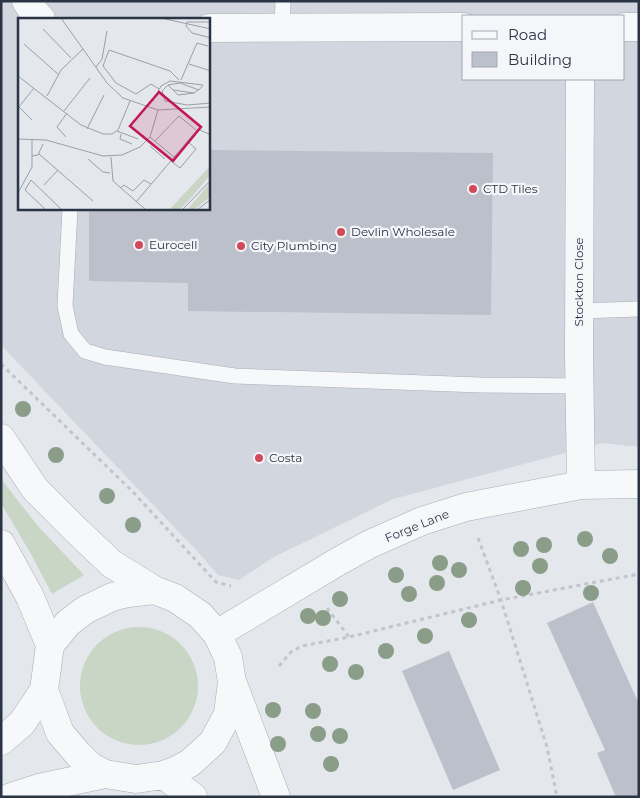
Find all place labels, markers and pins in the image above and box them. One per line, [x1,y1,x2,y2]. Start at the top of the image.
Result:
place label: CTD Tiles [483,181,538,196]
marker: CTD Tiles [467,183,479,195]
place label: Devlin Wholesale [351,224,455,239]
marker: Devlin Wholesale [335,226,347,238]
place label: Eurocell [149,237,198,252]
place label: City Plumbing [251,238,337,253]
marker: Eurocell [133,239,145,251]
marker: City Plumbing [235,240,247,252]
place label: Costa [269,450,302,465]
marker: Costa [253,452,265,464]

